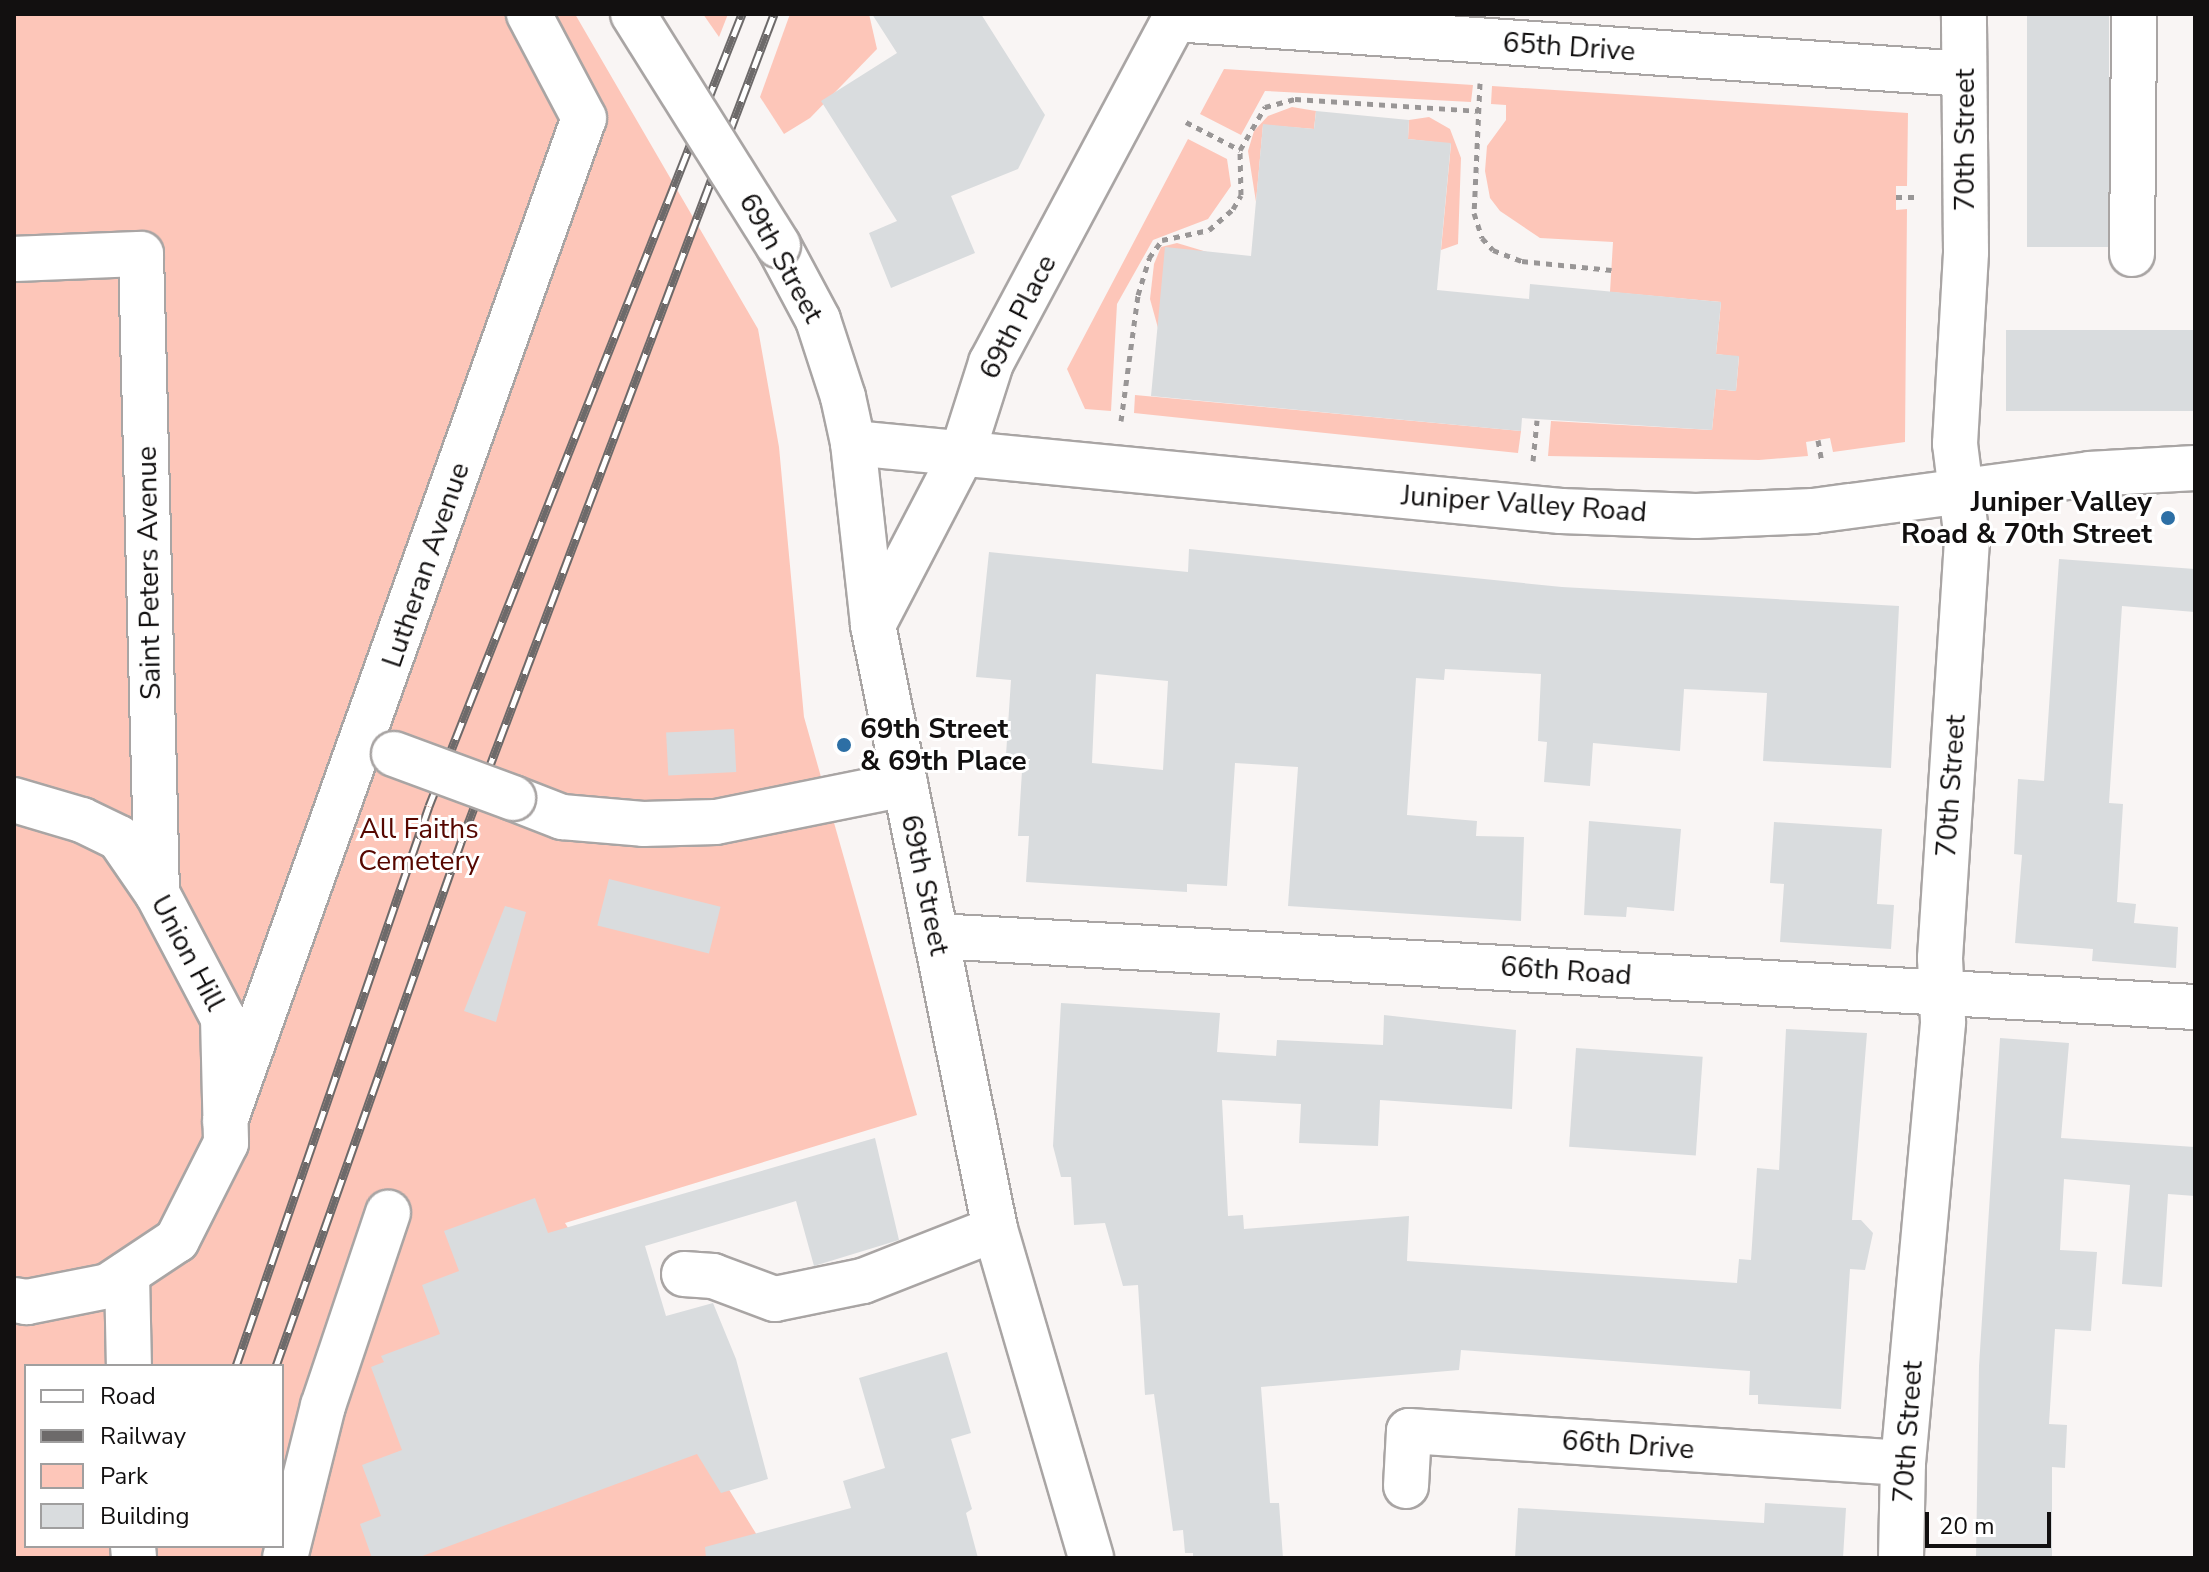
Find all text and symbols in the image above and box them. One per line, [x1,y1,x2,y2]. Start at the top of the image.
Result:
street label: 65th Drive [1502,26,1636,68]
street label: 70th Street [1948,69,1982,211]
street label: 69th Street [732,187,830,329]
street label: 69th Place [972,249,1064,385]
street label: Saint Peters Avenue [130,446,168,700]
street label: Lutheran Avenue [375,458,477,672]
street label: Juniper Valley Road [1400,479,1648,529]
place label: Juniper Valley Road & 70th Street [1901,485,2152,551]
marker: Juniper Valley Road & 70th Street [2159,509,2177,527]
place label: 69th Street & 69th Place [860,712,1027,778]
street label: 70th Street [1929,714,1973,858]
marker: 69th Street & 69th Place [835,736,853,754]
park label: All Faiths Cemetery [358,812,480,878]
street label: 69th Street [894,812,956,958]
street label: Union Hill [144,890,232,1016]
street label: 66th Road [1499,950,1633,992]
street label: 70th Street [1886,1360,1930,1504]
legend [24,1364,284,1548]
text: Road [100,1380,156,1412]
text: Railway [100,1420,186,1452]
street label: 66th Drive [1561,1424,1695,1466]
text: Park [100,1460,148,1492]
scale bar [1929,1496,2055,1546]
text: Building [100,1500,190,1532]
text: 20 m [1939,1510,1995,1542]

